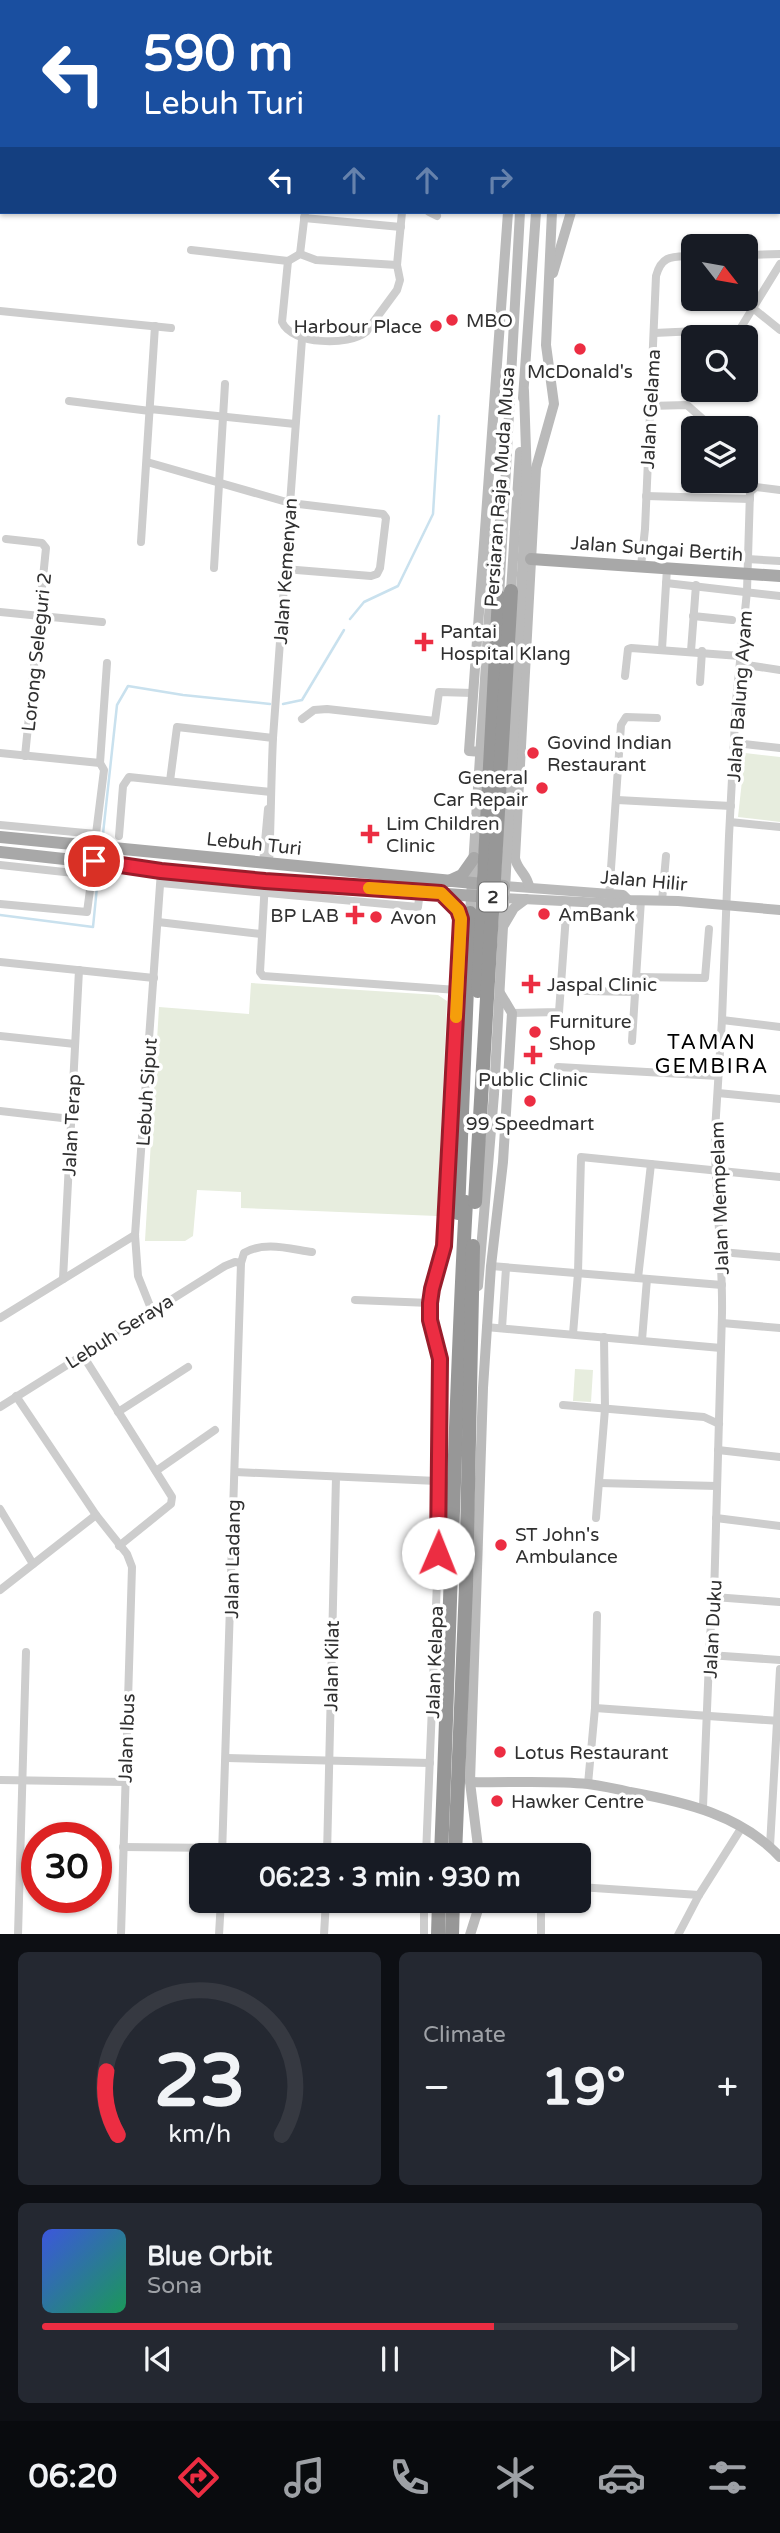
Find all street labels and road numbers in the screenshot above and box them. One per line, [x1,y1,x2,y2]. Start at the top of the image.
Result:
street label: Jalan Gelama [637,348,665,470]
street label: Persiaran Raja Muda Musa [481,366,519,608]
street label: Jalan Kemenyan [270,497,302,645]
street label: Jalan Sungai Bertih [570,532,744,566]
street label: Lorong Seleguri 2 [18,571,56,733]
street label: Jalan Balung Ayam [723,610,757,783]
street label: Lebuh Turi [205,828,303,860]
street label: Jalan Hilir [600,866,689,896]
road number: 2 [479,882,507,912]
street label: Lebuh Siput [132,1037,162,1147]
street label: Jalan Terap [58,1073,86,1177]
street label: Jalan Mempelam [706,1121,734,1275]
street label: Lebuh Seraya [62,1290,177,1374]
street label: Jalan Ladang [221,1499,245,1619]
street label: Jalan Duku [699,1579,727,1679]
street label: Jalan Kelapa [422,1605,448,1719]
street label: Jalan Kilat [320,1620,344,1712]
street label: Jalan Ibus [114,1693,140,1783]

